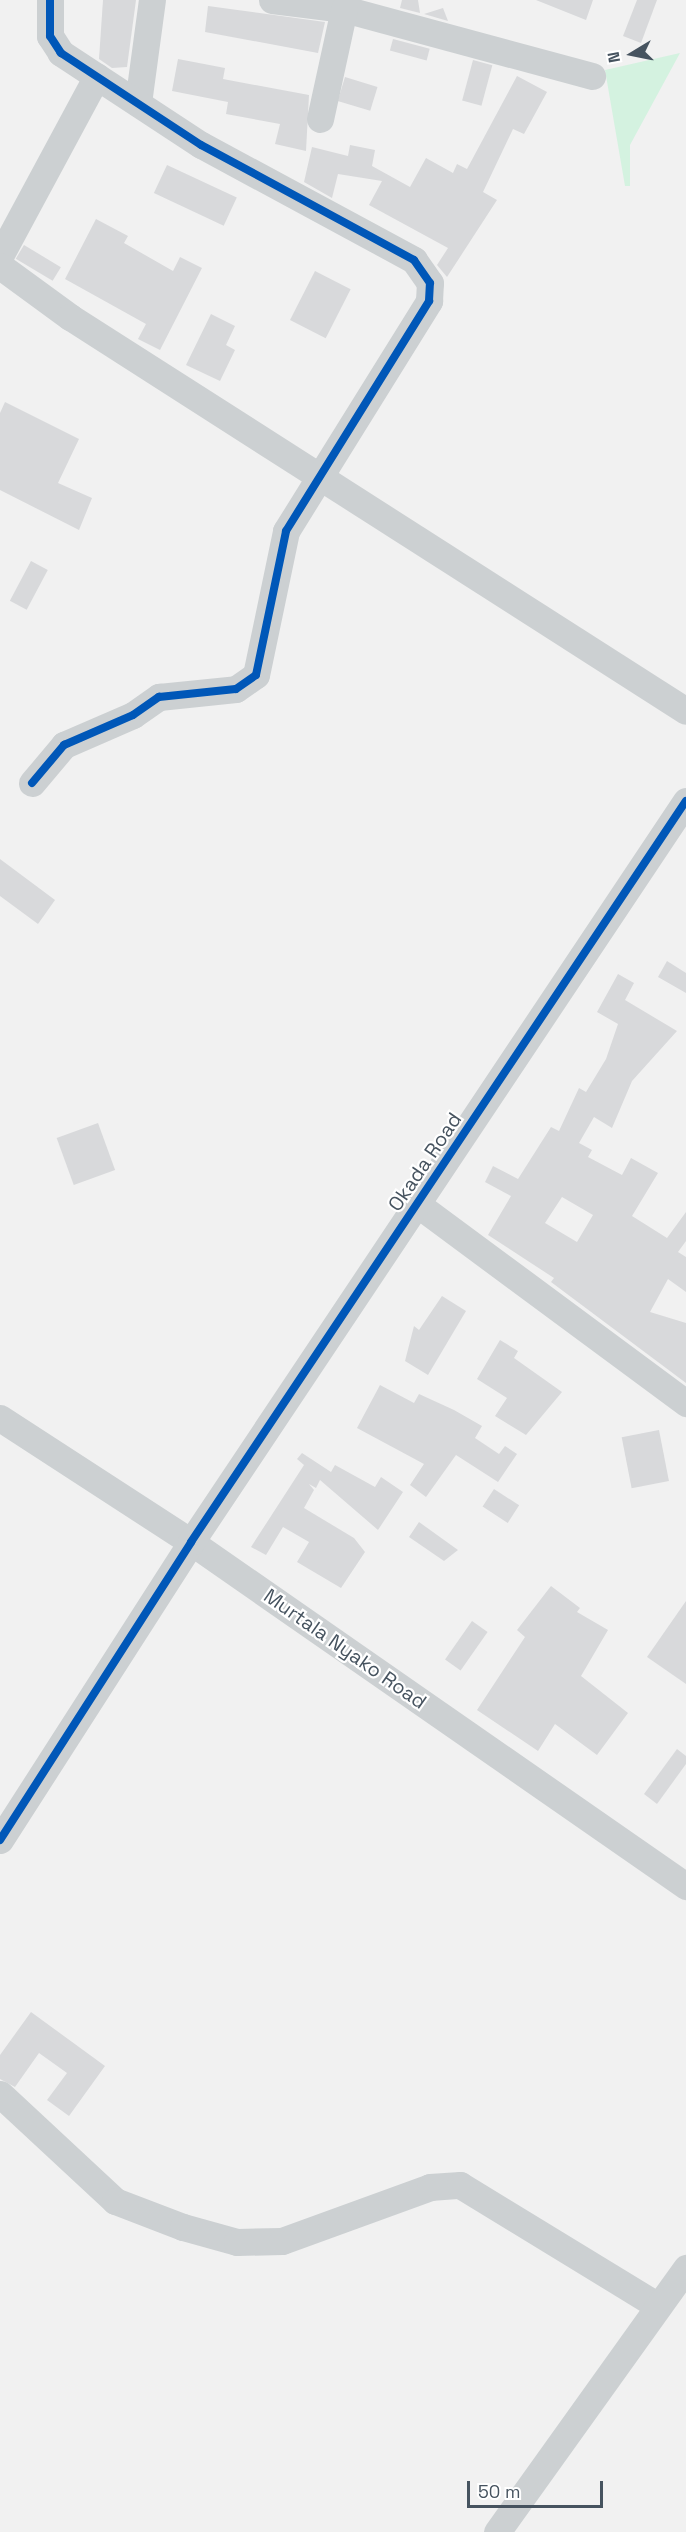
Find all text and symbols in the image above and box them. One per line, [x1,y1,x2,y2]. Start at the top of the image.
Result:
north arrow [602,24,662,84]
text: N [603,50,625,64]
street label: Okada Road [383,1108,467,1216]
street label: Murtala Nyako Road [259,1584,431,1714]
scale bar [470,2469,606,2507]
text: 50 m [478,2480,520,2503]

